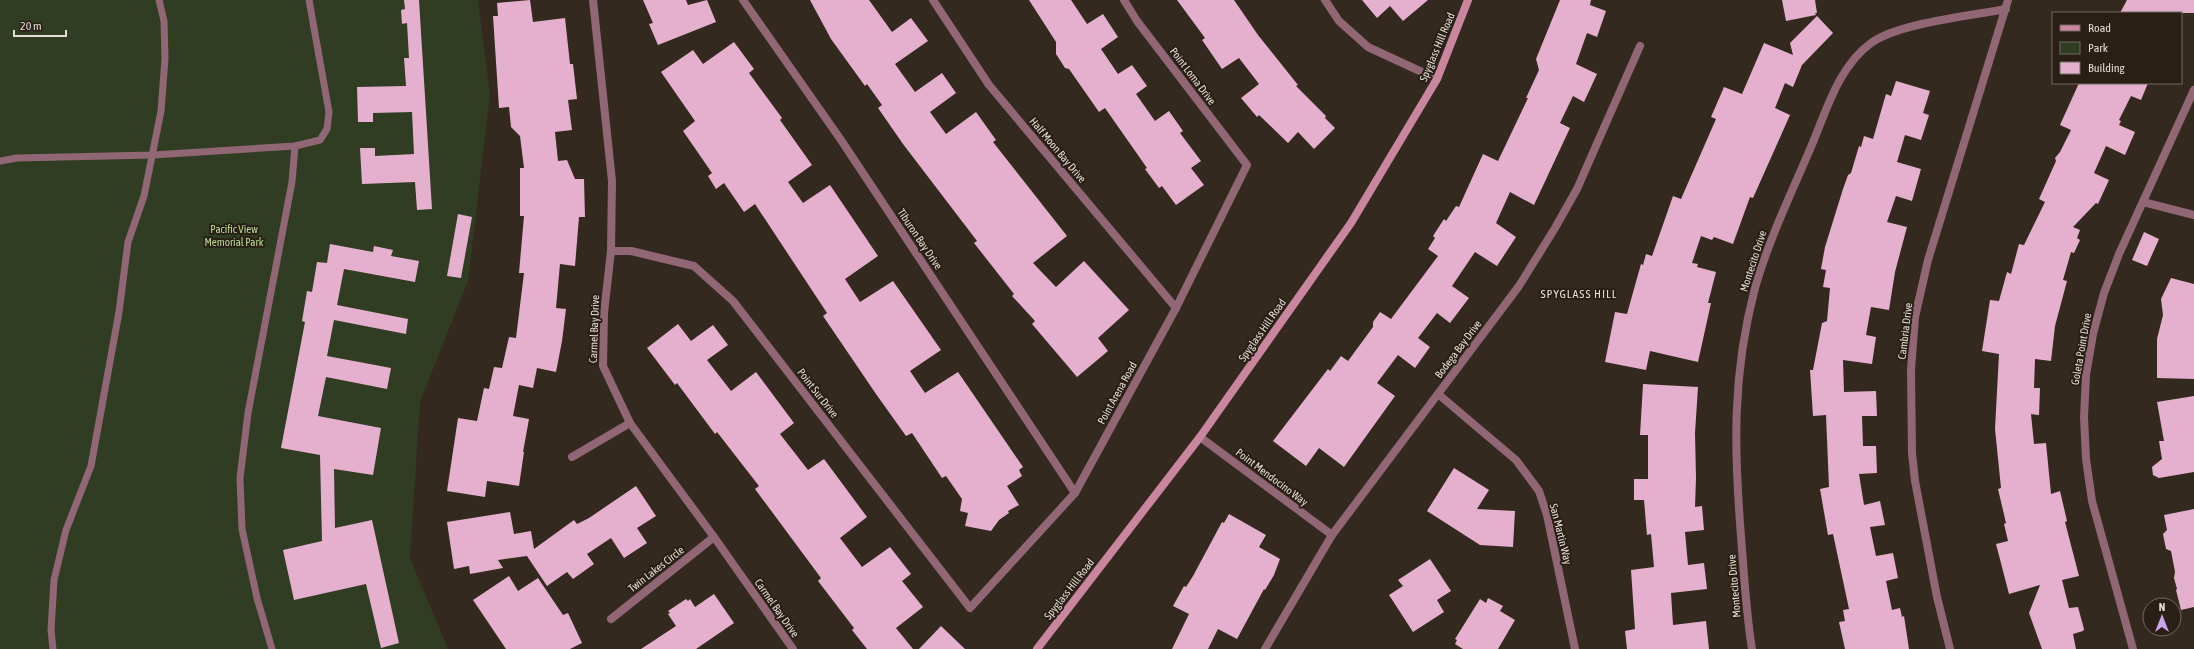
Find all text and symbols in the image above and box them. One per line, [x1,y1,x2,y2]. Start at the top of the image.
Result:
street label: Spyglass Hill Road [1417,11,1457,83]
scale bar [14,12,66,38]
legend [2052,12,2182,84]
text: 20 m [20,19,42,33]
text: Road [2088,21,2111,35]
text: Park [2088,41,2109,55]
street label: Point Loma Drive [1168,45,1218,107]
text: Building [2088,61,2126,75]
street label: Half Moon Bay Drive [1027,115,1089,185]
street label: Tiburon Bay Drive [895,206,945,272]
park label: Pacific View Memorial Park [204,223,264,248]
street label: Montecito Drive [1737,229,1769,293]
district label: SPYGLASS HILL [1541,287,1617,301]
street label: Carmel Bay Drive [587,295,601,363]
street label: Spyglass Hill Road [1236,296,1288,364]
street label: Cambria Drive [1896,302,1914,360]
street label: Goleta Point Drive [2069,312,2093,386]
street label: Bodega Bay Drive [1432,318,1484,380]
street label: Point Arena Road [1095,360,1139,426]
street label: Point Sur Drive [795,366,841,420]
street label: Point Mendocino Way [1234,446,1311,508]
street label: San Martin Way [1548,502,1574,566]
street label: Twin Lakes Circle [626,544,686,594]
street label: Montecito Drive [1725,554,1743,618]
street label: Spyglass Hill Road [1042,556,1096,622]
street label: Carmel Bay Drive [752,577,802,639]
north arrow [2142,597,2182,637]
text: N [2159,601,2165,613]

